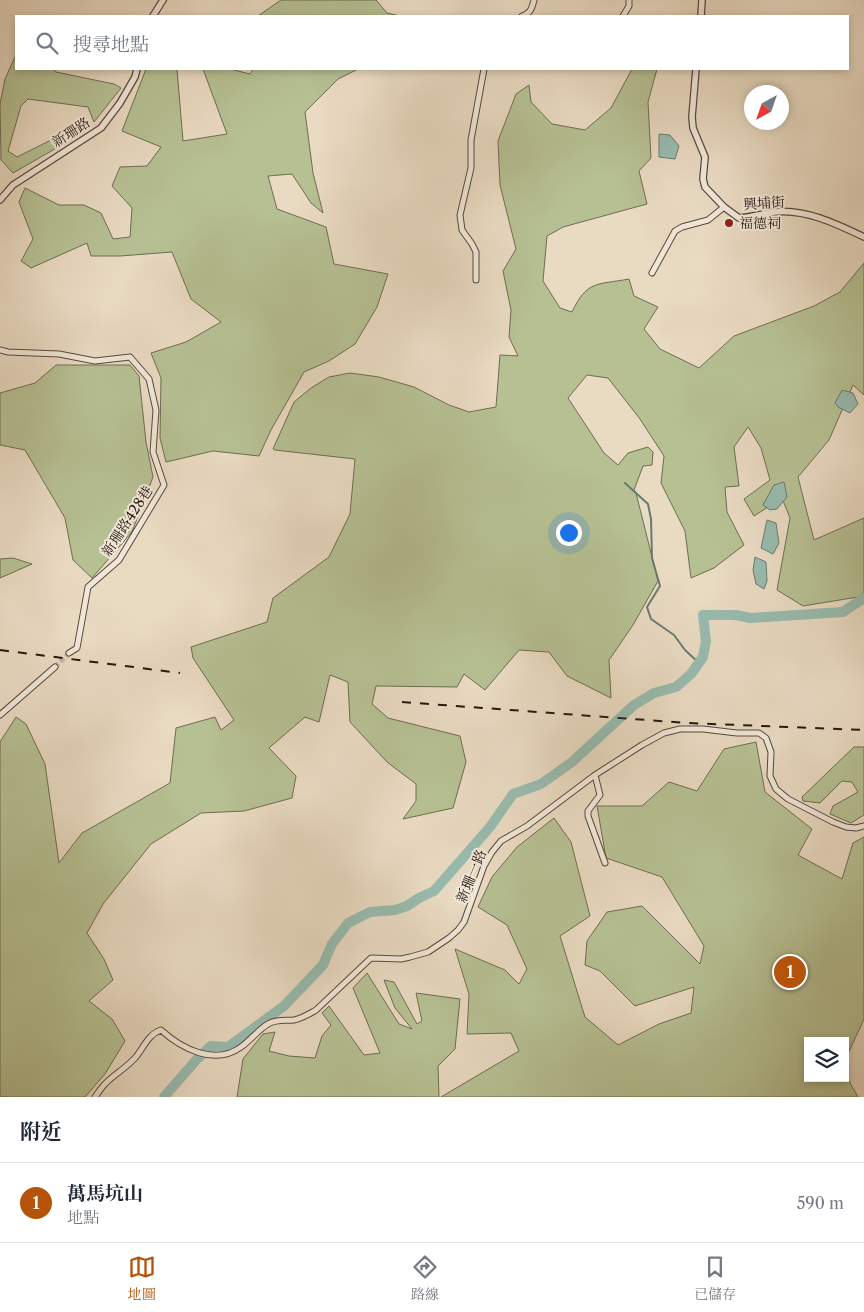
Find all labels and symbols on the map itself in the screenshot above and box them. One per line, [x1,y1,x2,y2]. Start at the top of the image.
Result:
north arrow [744,85,789,130]
street label: 新珊路 [48,113,94,151]
street label: 興埔街 [742,193,786,213]
place label: 福德祠 [739,214,781,232]
marker: 福德祠 [723,217,735,229]
street label: 新珊路428巷 [98,482,156,560]
your location [556,520,582,546]
street label: 新珊一路 [452,847,490,905]
pin: 1 [774,953,806,991]

